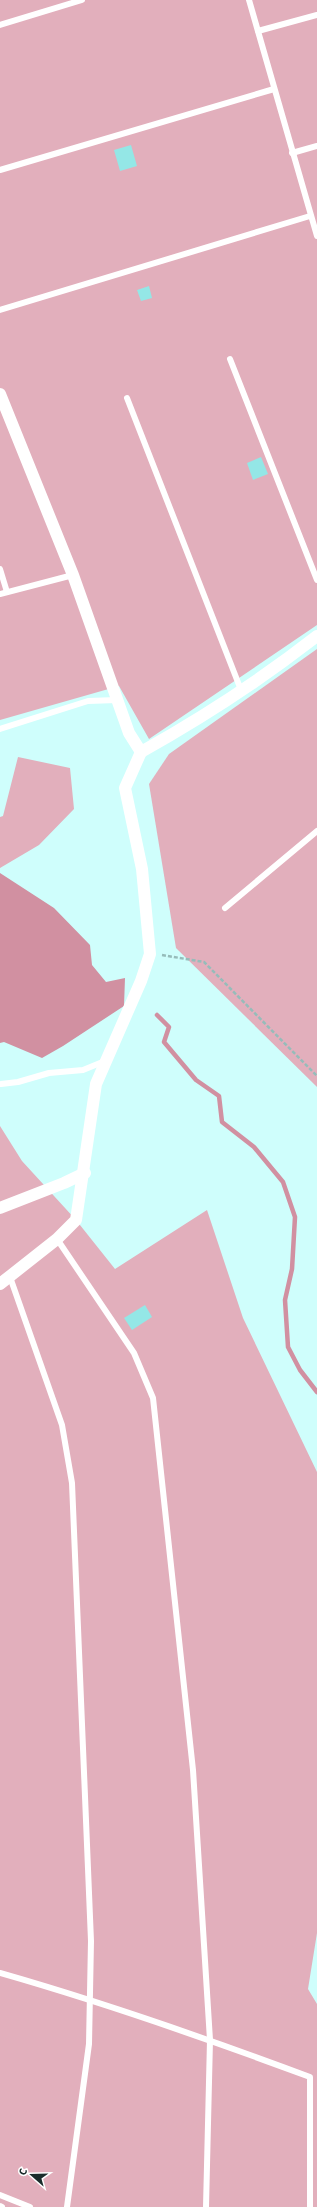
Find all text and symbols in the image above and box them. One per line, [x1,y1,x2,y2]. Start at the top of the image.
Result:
north arrow [12,2155,52,2195]
text: С [15,2166,31,2177]

